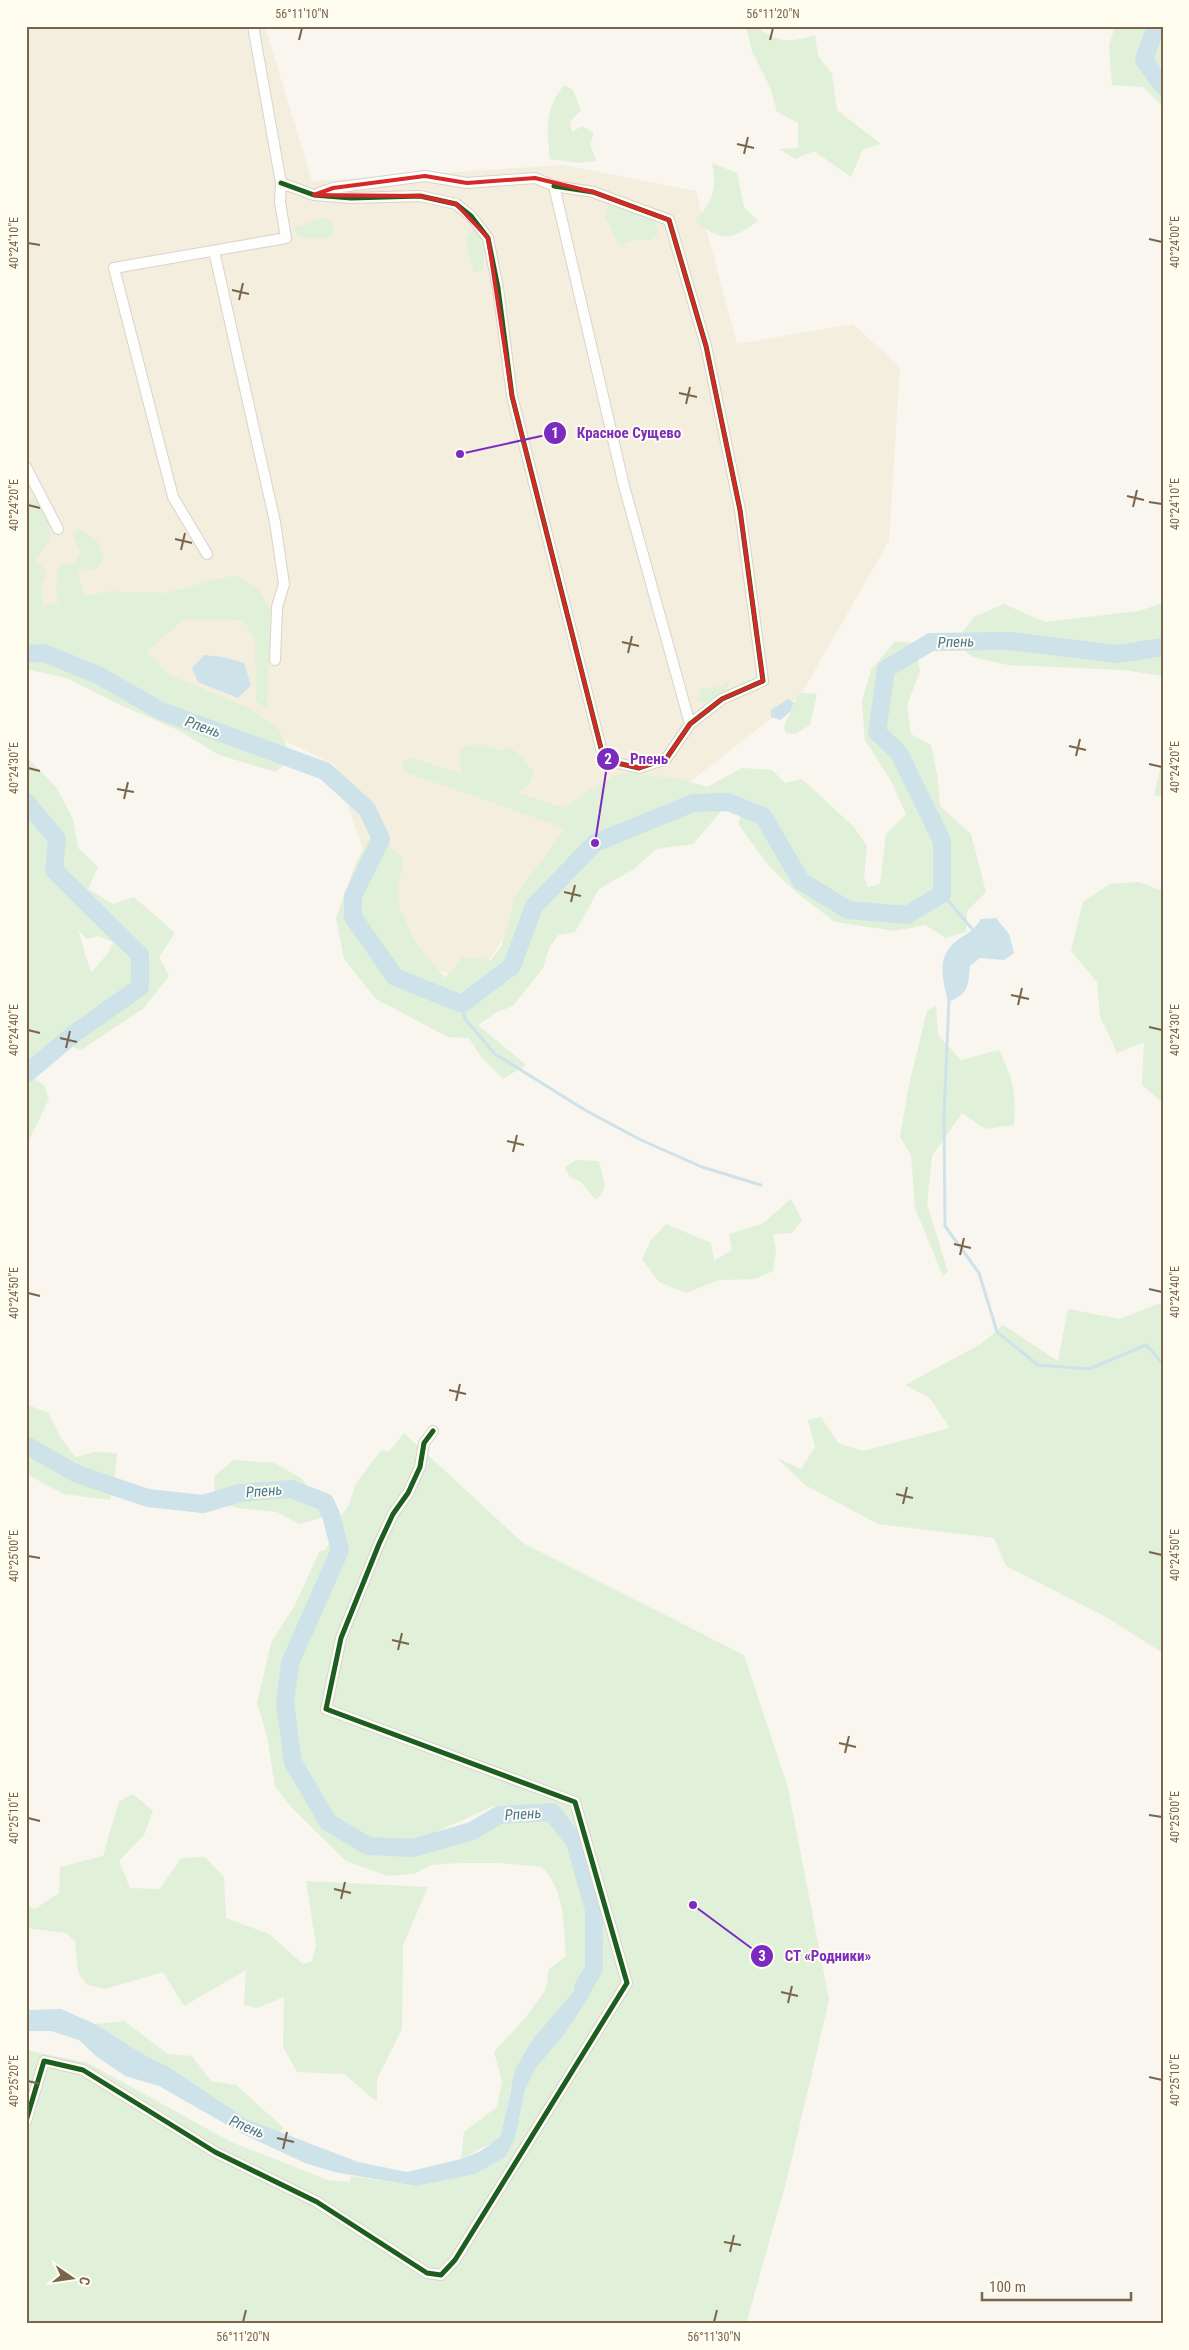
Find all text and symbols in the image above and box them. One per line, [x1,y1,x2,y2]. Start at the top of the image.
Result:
text: 56°11'10"N [275,7,329,21]
text: 56°11'20"N [746,7,800,21]
text: 40°24'00"E [1168,216,1182,268]
text: 40°24'10"E [7,217,21,269]
callout: Красное Сущево [542,418,692,448]
text: 1 [551,424,559,442]
text: Красное Сущево [577,424,681,442]
text: 40°24'10"E [1168,478,1182,530]
text: 40°24'20"E [7,479,21,531]
water label: Рпень [937,632,975,652]
water label: Рпень [183,712,223,742]
text: 40°24'20"E [1168,741,1182,793]
text: 40°24'30"E [7,742,21,794]
callout: Рпень [595,744,678,774]
text: 2 [604,750,612,768]
text: Рпень [630,750,669,768]
text: 40°24'40"E [7,1004,21,1056]
text: 40°24'30"E [1168,1004,1182,1056]
text: 40°24'40"E [1168,1266,1182,1318]
text: 40°24'50"E [7,1267,21,1319]
water label: Рпень [245,1480,283,1502]
text: 40°24'50"E [1168,1529,1182,1581]
text: 40°25'00"E [7,1530,21,1582]
text: 40°25'00"E [1168,1791,1182,1843]
text: 40°25'10"E [7,1792,21,1844]
water label: Рпень [504,1804,542,1824]
callout: СТ «Родники» [749,1941,881,1971]
text: 3 [758,1947,766,1965]
text: СТ «Родники» [785,1947,872,1965]
text: 40°25'10"E [1168,2054,1182,2106]
text: 40°25'20"E [7,2055,21,2107]
water label: Рпень [227,2112,267,2142]
north arrow [48,2252,98,2302]
scale bar [982,2270,1130,2302]
text: С [76,2275,93,2287]
text: 100 m [989,2278,1026,2296]
text: 56°11'20"N [216,2330,270,2344]
text: 56°11'30"N [687,2330,741,2344]

